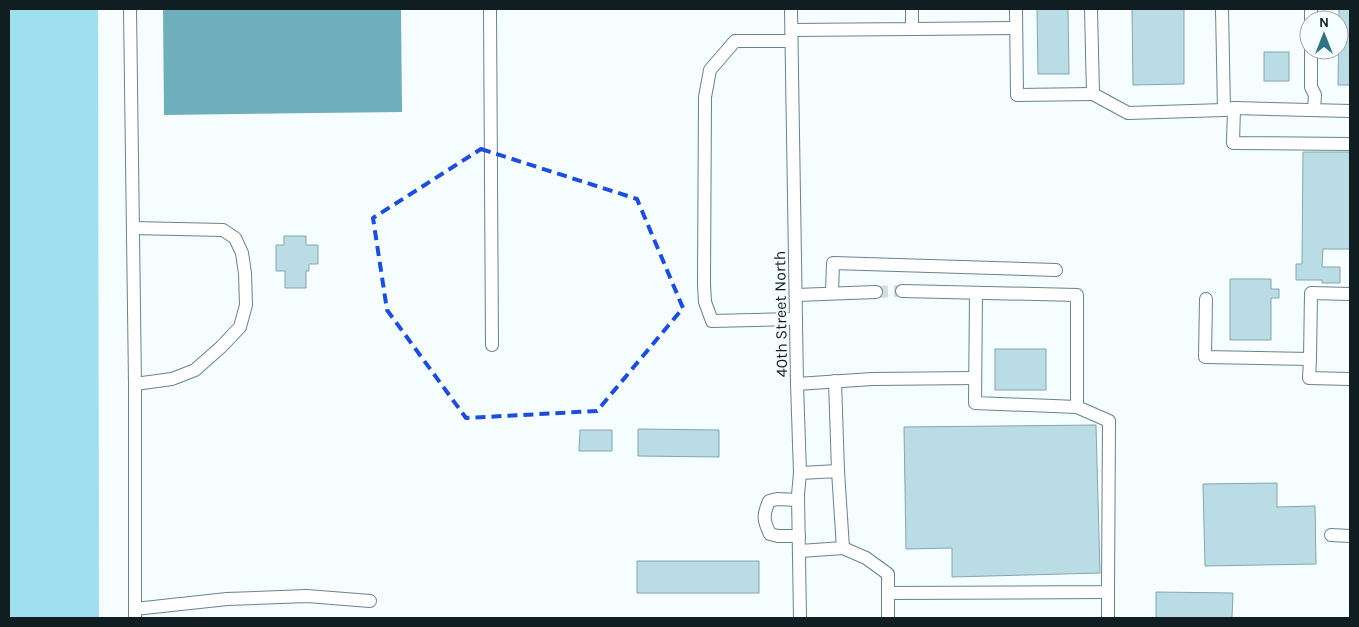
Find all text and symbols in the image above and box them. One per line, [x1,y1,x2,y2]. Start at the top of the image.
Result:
north arrow [1299,10,1349,60]
text: N [1319,14,1329,31]
street label: 40th Street North [770,250,791,378]

